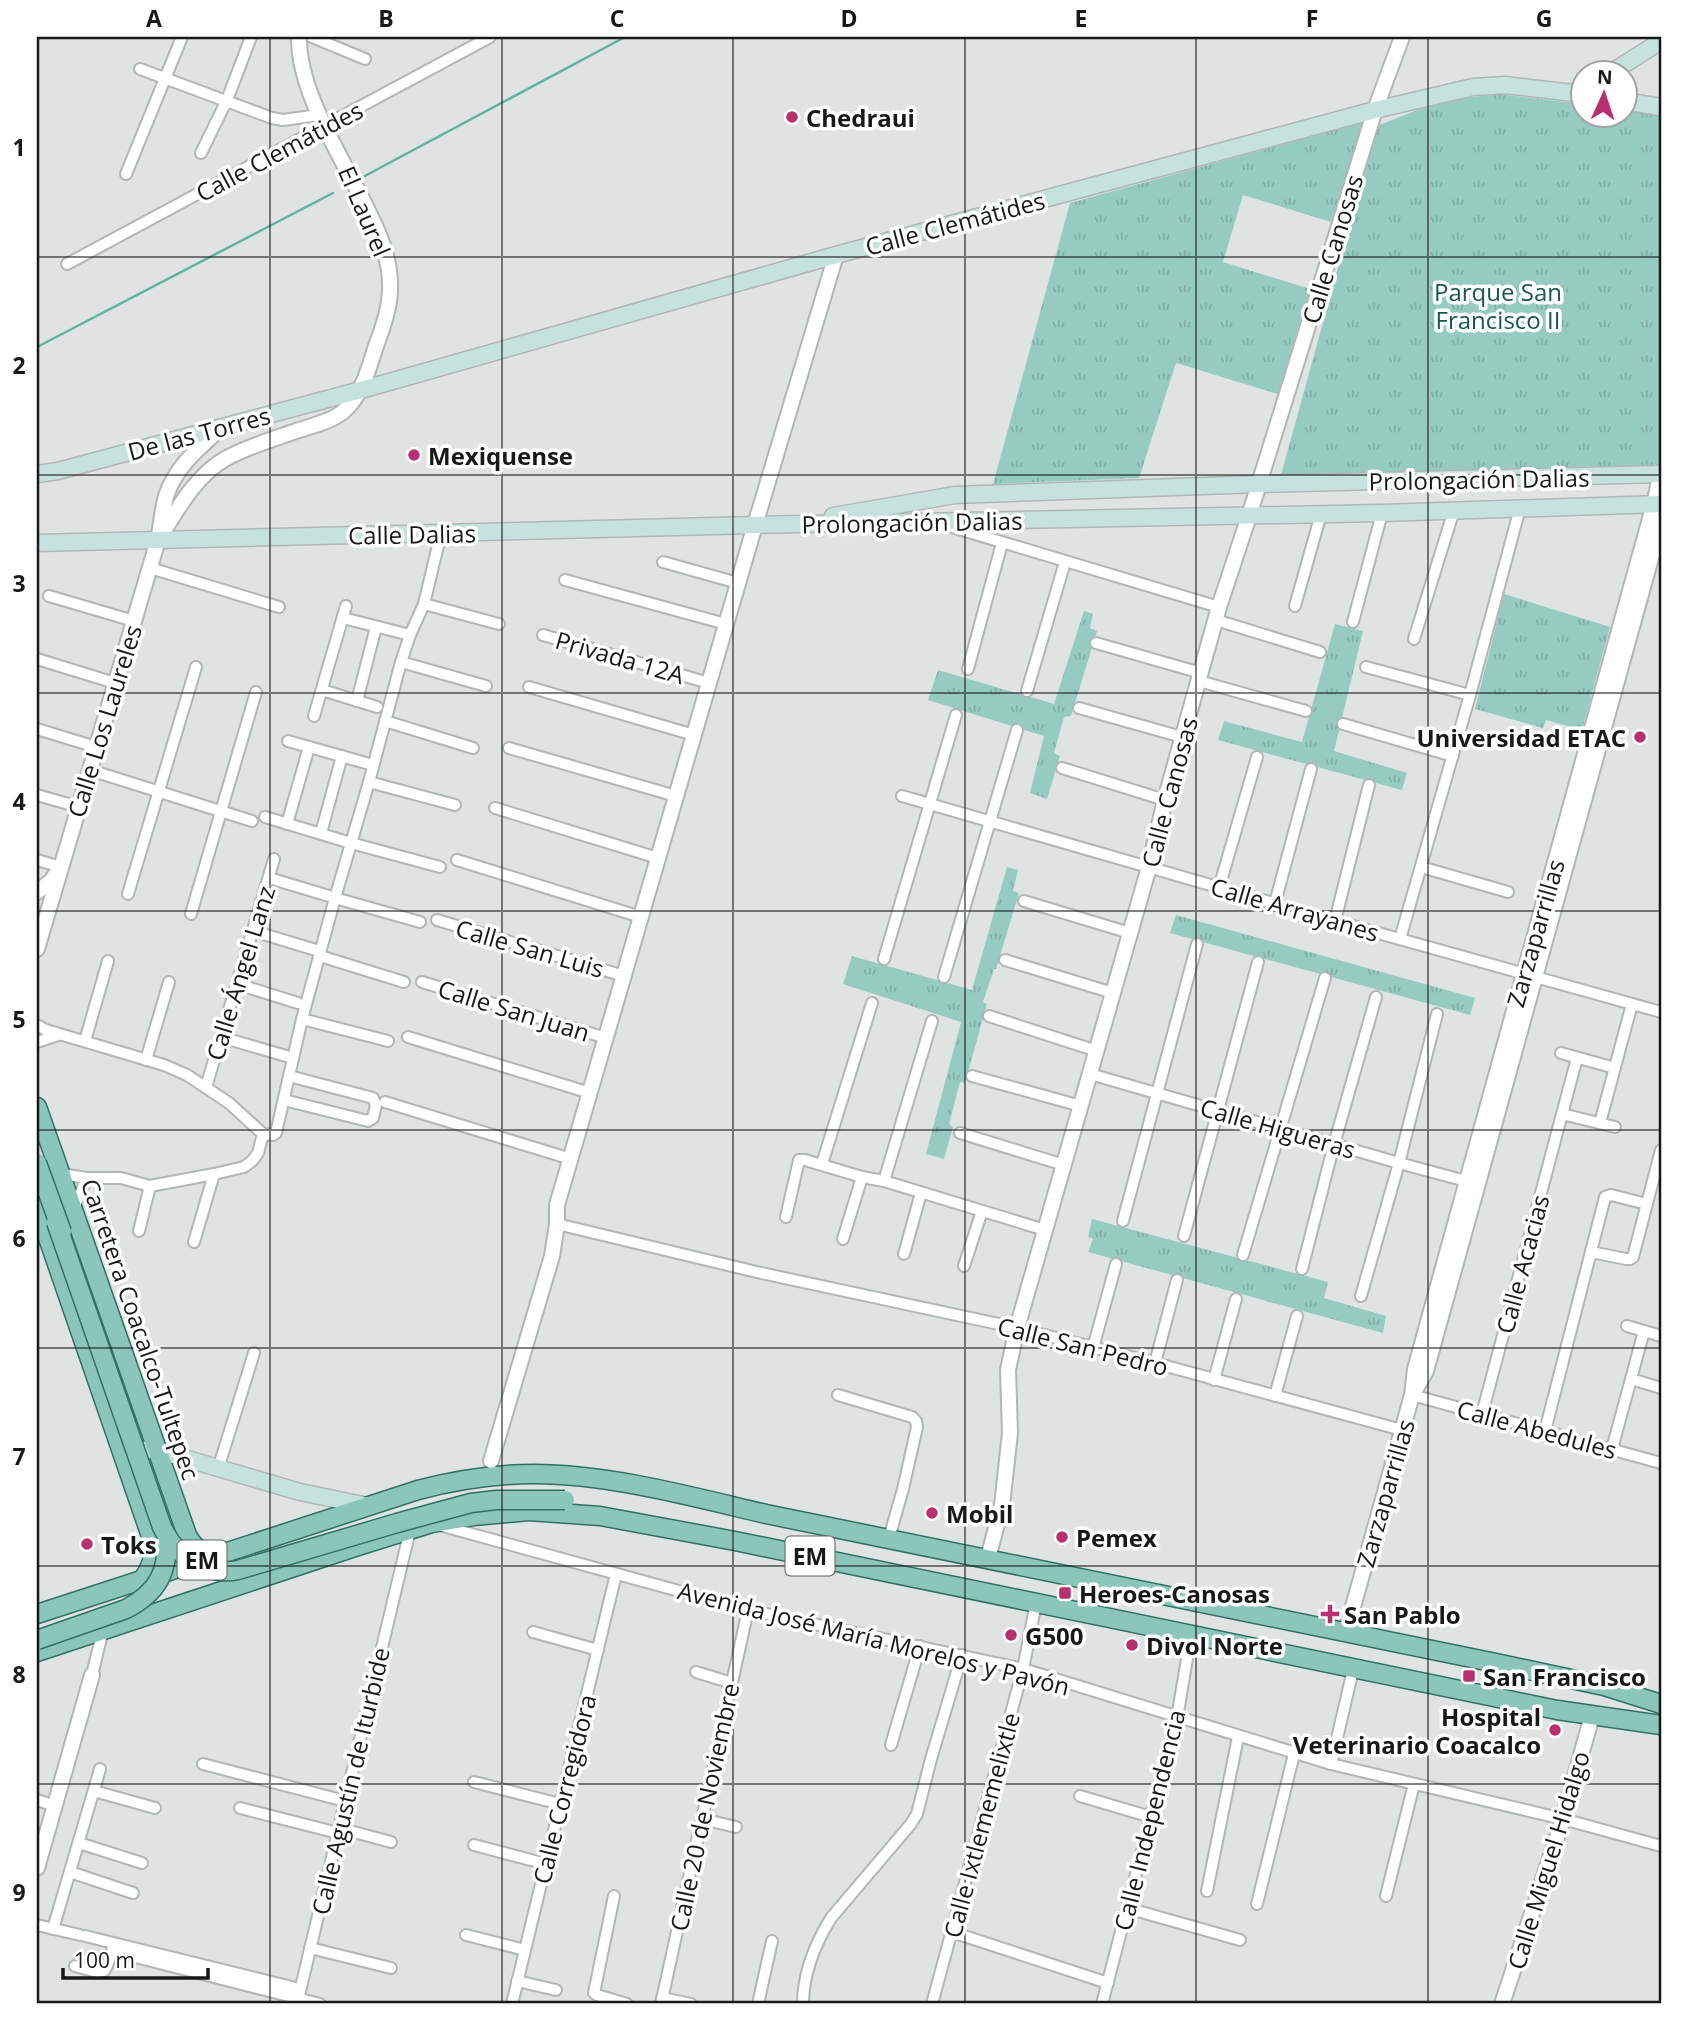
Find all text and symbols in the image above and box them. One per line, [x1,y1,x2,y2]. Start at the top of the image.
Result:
text: A [146,2,162,34]
text: B [378,2,394,34]
text: C [610,2,624,34]
text: D [840,2,858,34]
text: E [1075,2,1087,34]
text: F [1306,2,1318,34]
text: G [1536,2,1552,34]
north arrow [1568,60,1638,130]
text: N [1596,64,1613,90]
street label: Calle Clemátides [190,93,368,209]
place label: Chedraui [806,101,915,134]
marker: Chedraui [784,109,800,125]
text: 1 [12,131,26,163]
street label: El Laurel [331,161,399,261]
street label: Calle Canosas [1294,170,1370,328]
street label: Calle Clemátides [862,183,1048,263]
park label: Parque San Francisco II [1434,275,1562,336]
text: 2 [12,349,26,381]
street label: De las Torres [124,398,274,468]
place label: Mexiquense [428,439,573,472]
marker: Mexiquense [406,447,422,463]
street label: Prolongación Dalias [1368,461,1590,497]
street label: Prolongación Dalias [801,504,1023,540]
street label: Calle Dalias [348,516,476,552]
text: 3 [12,567,26,599]
street label: Calle Los Laureles [59,621,149,821]
street label: Privada 12A [552,623,689,691]
street label: Calle Canosas [1133,713,1205,871]
place label: Universidad ETAC [1416,721,1626,754]
marker: Universidad ETAC [1632,729,1648,745]
text: 4 [12,785,26,817]
street label: Zarzaparrillas [1498,855,1572,1011]
street label: Calle Arrayanes [1207,869,1383,949]
street label: Calle Ángel Lanz [198,882,282,1064]
street label: Calle San Luis [452,911,608,985]
street label: Calle San Juan [434,971,594,1049]
text: 5 [12,1003,26,1035]
street label: Calle Higueras [1197,1090,1359,1166]
street label: Carretera Coacalco-Tultepec [74,1174,208,1484]
street label: Calle Acacias [1488,1191,1556,1337]
text: 6 [12,1222,26,1254]
street label: Calle San Pedro [994,1309,1172,1383]
street label: Calle Abedules [1454,1392,1620,1466]
street label: Zarzaparrillas [1348,1415,1422,1571]
text: 7 [12,1440,26,1472]
place label: Mobil [946,1497,1013,1530]
marker: Mobil [924,1505,940,1521]
place label: Pemex [1076,1521,1157,1554]
place label: Toks [101,1528,157,1561]
marker: Pemex [1054,1529,1070,1545]
marker: Toks [79,1536,95,1552]
road number: EM [786,1536,834,1576]
road number: EM [178,1540,227,1580]
street label: Avenida José María Morelos y Pavón [675,1573,1073,1703]
place label: Heroes-Canosas [1079,1577,1270,1610]
marker: Heroes-Canosas [1057,1585,1073,1601]
place label: San Pablo [1344,1598,1461,1631]
marker: San Pablo [1322,1606,1338,1622]
place label: G500 [1025,1619,1084,1652]
marker: G500 [1003,1627,1019,1643]
place label: Divol Norte [1146,1629,1283,1662]
marker: Divol Norte [1124,1637,1140,1653]
street label: Calle Agustín de Iturbide [303,1644,397,1918]
text: 8 [12,1658,26,1690]
place label: San Francisco [1483,1660,1646,1693]
marker: San Francisco [1461,1668,1477,1684]
street label: Calle 20 de Noviembre [662,1680,746,1934]
street label: Calle Corregidora [524,1691,604,1887]
place label: Hospital Veterinario Coacalco [1293,1700,1541,1761]
street label: Calle Independencia [1106,1706,1192,1934]
street label: Calle Ixtlememelixtle [935,1709,1027,1941]
marker: Hospital Veterinario Coacalco [1547,1722,1563,1738]
street label: Calle Miguel Hidalgo [1499,1747,1597,1973]
text: 9 [12,1876,26,1908]
scale bar [63,1936,208,1980]
text: 100 m [74,1946,135,1974]

